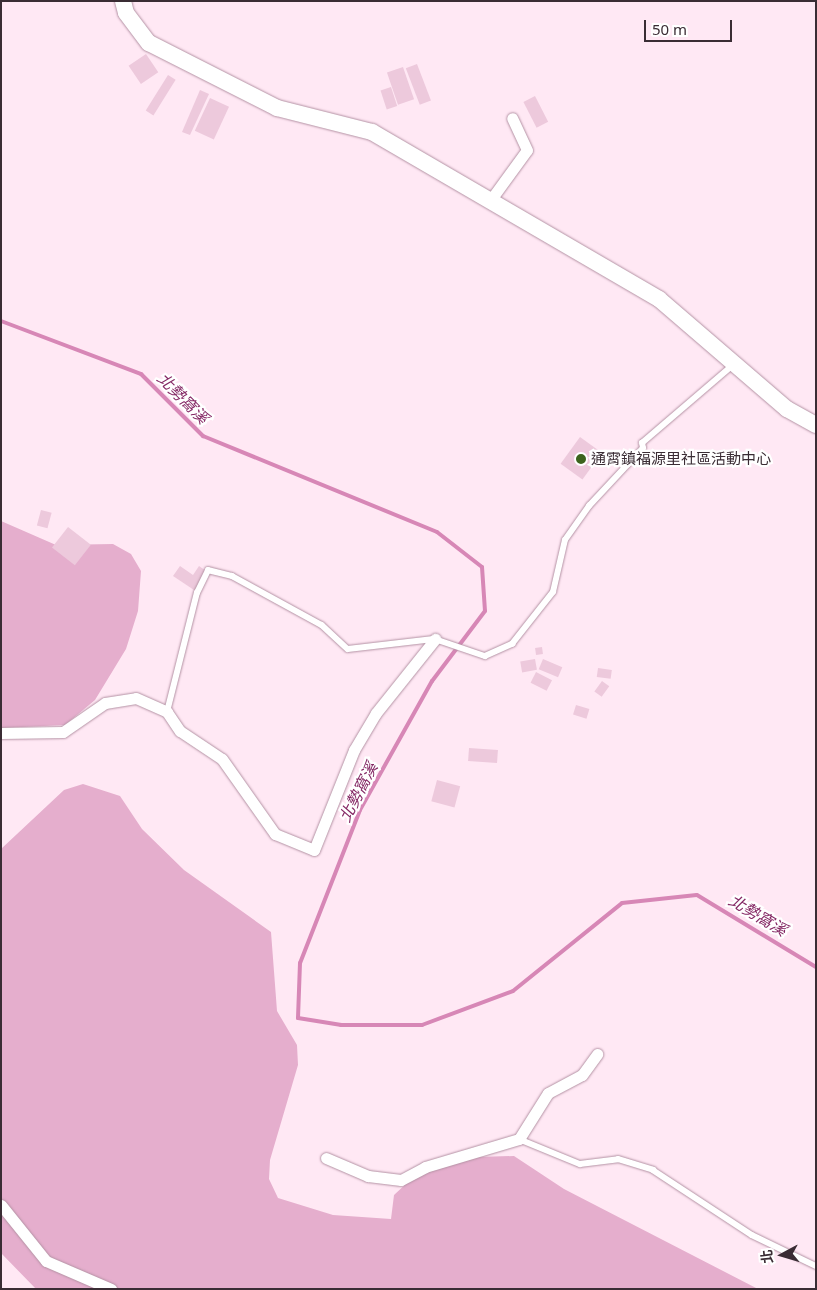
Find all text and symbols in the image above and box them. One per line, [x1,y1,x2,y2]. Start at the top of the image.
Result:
scale bar [647,10,734,42]
text: 50 m [652,19,687,39]
water label: 北勢窩溪 [154,369,212,427]
place label: 通霄鎮福源里社區活動中心 [591,450,771,468]
marker: 通霄鎮福源里社區活動中心 [575,453,587,465]
water label: 北勢窩溪 [335,759,381,825]
water label: 北勢窩溪 [726,890,790,940]
north arrow [757,1230,807,1280]
text: 北 [756,1249,777,1265]

